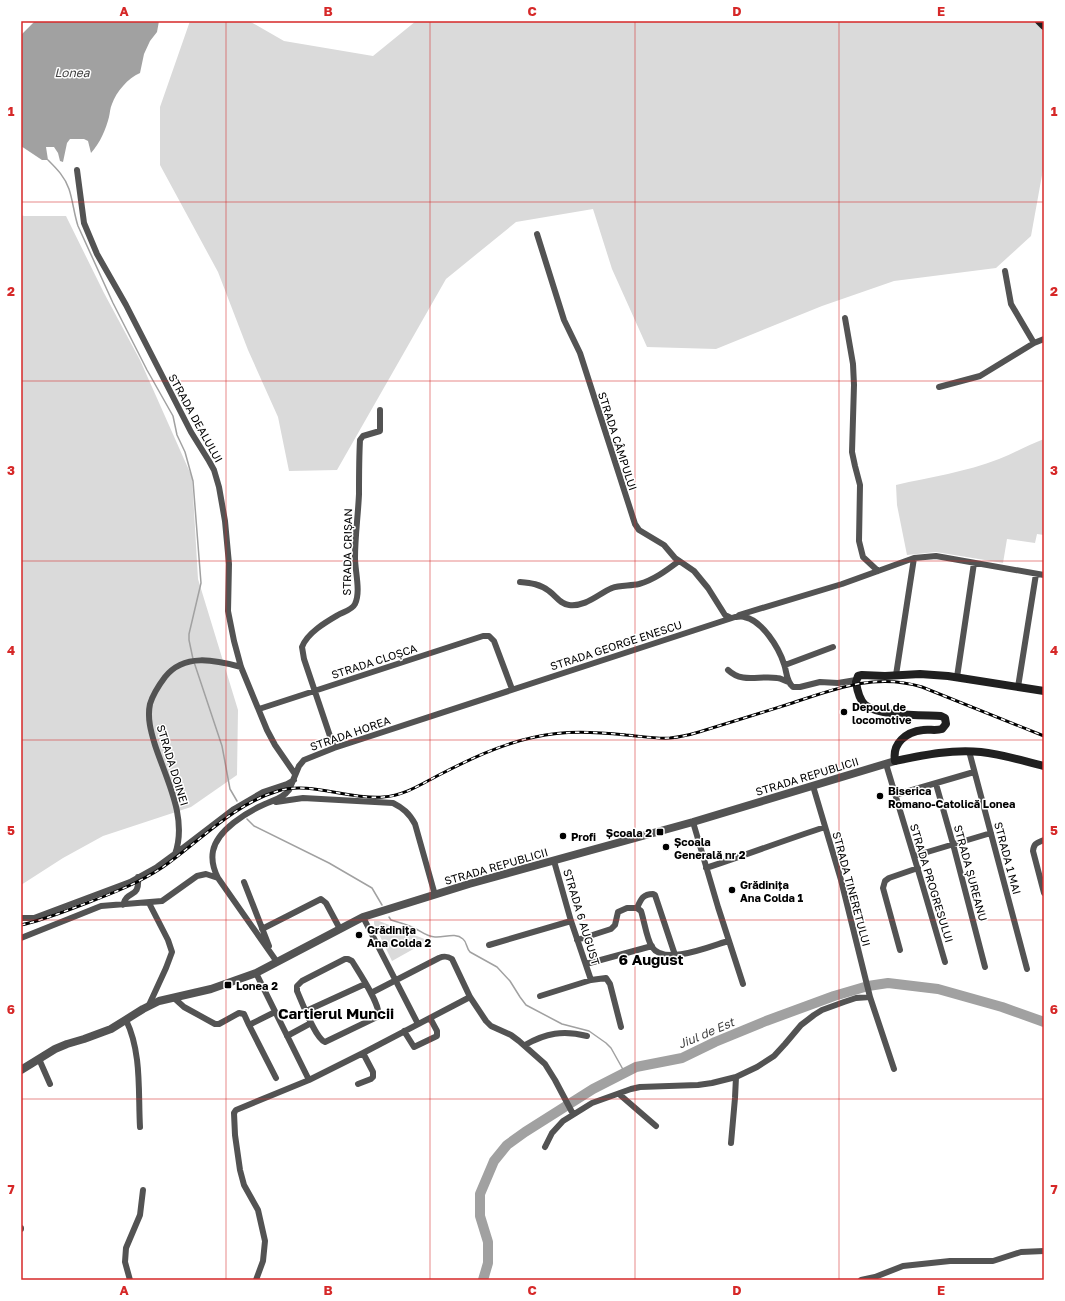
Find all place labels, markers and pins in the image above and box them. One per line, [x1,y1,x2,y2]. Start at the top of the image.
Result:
place label: Depoul de locomotive [852,700,912,726]
marker: Depoul de locomotive [839,707,849,717]
place label: Biserica Romano-Catolică Lonea [888,784,1015,810]
marker: Biserica Romano-Catolică Lonea [875,791,885,801]
place label: Școala 2 [606,826,652,839]
marker: Școala 2 [655,827,665,837]
place label: Profi [571,830,596,843]
marker: Profi [558,831,568,841]
place label: Școala Generală nr 2 [674,835,746,861]
marker: Școala Generală nr 2 [661,842,671,852]
place label: Grădinița Ana Colda 1 [740,878,804,904]
marker: Grădinița Ana Colda 1 [727,885,737,895]
place label: Grădinița Ana Colda 2 [367,923,432,949]
marker: Grădinița Ana Colda 2 [354,930,364,940]
place label: Lonea 2 [236,979,278,992]
marker: Lonea 2 [223,980,233,990]

